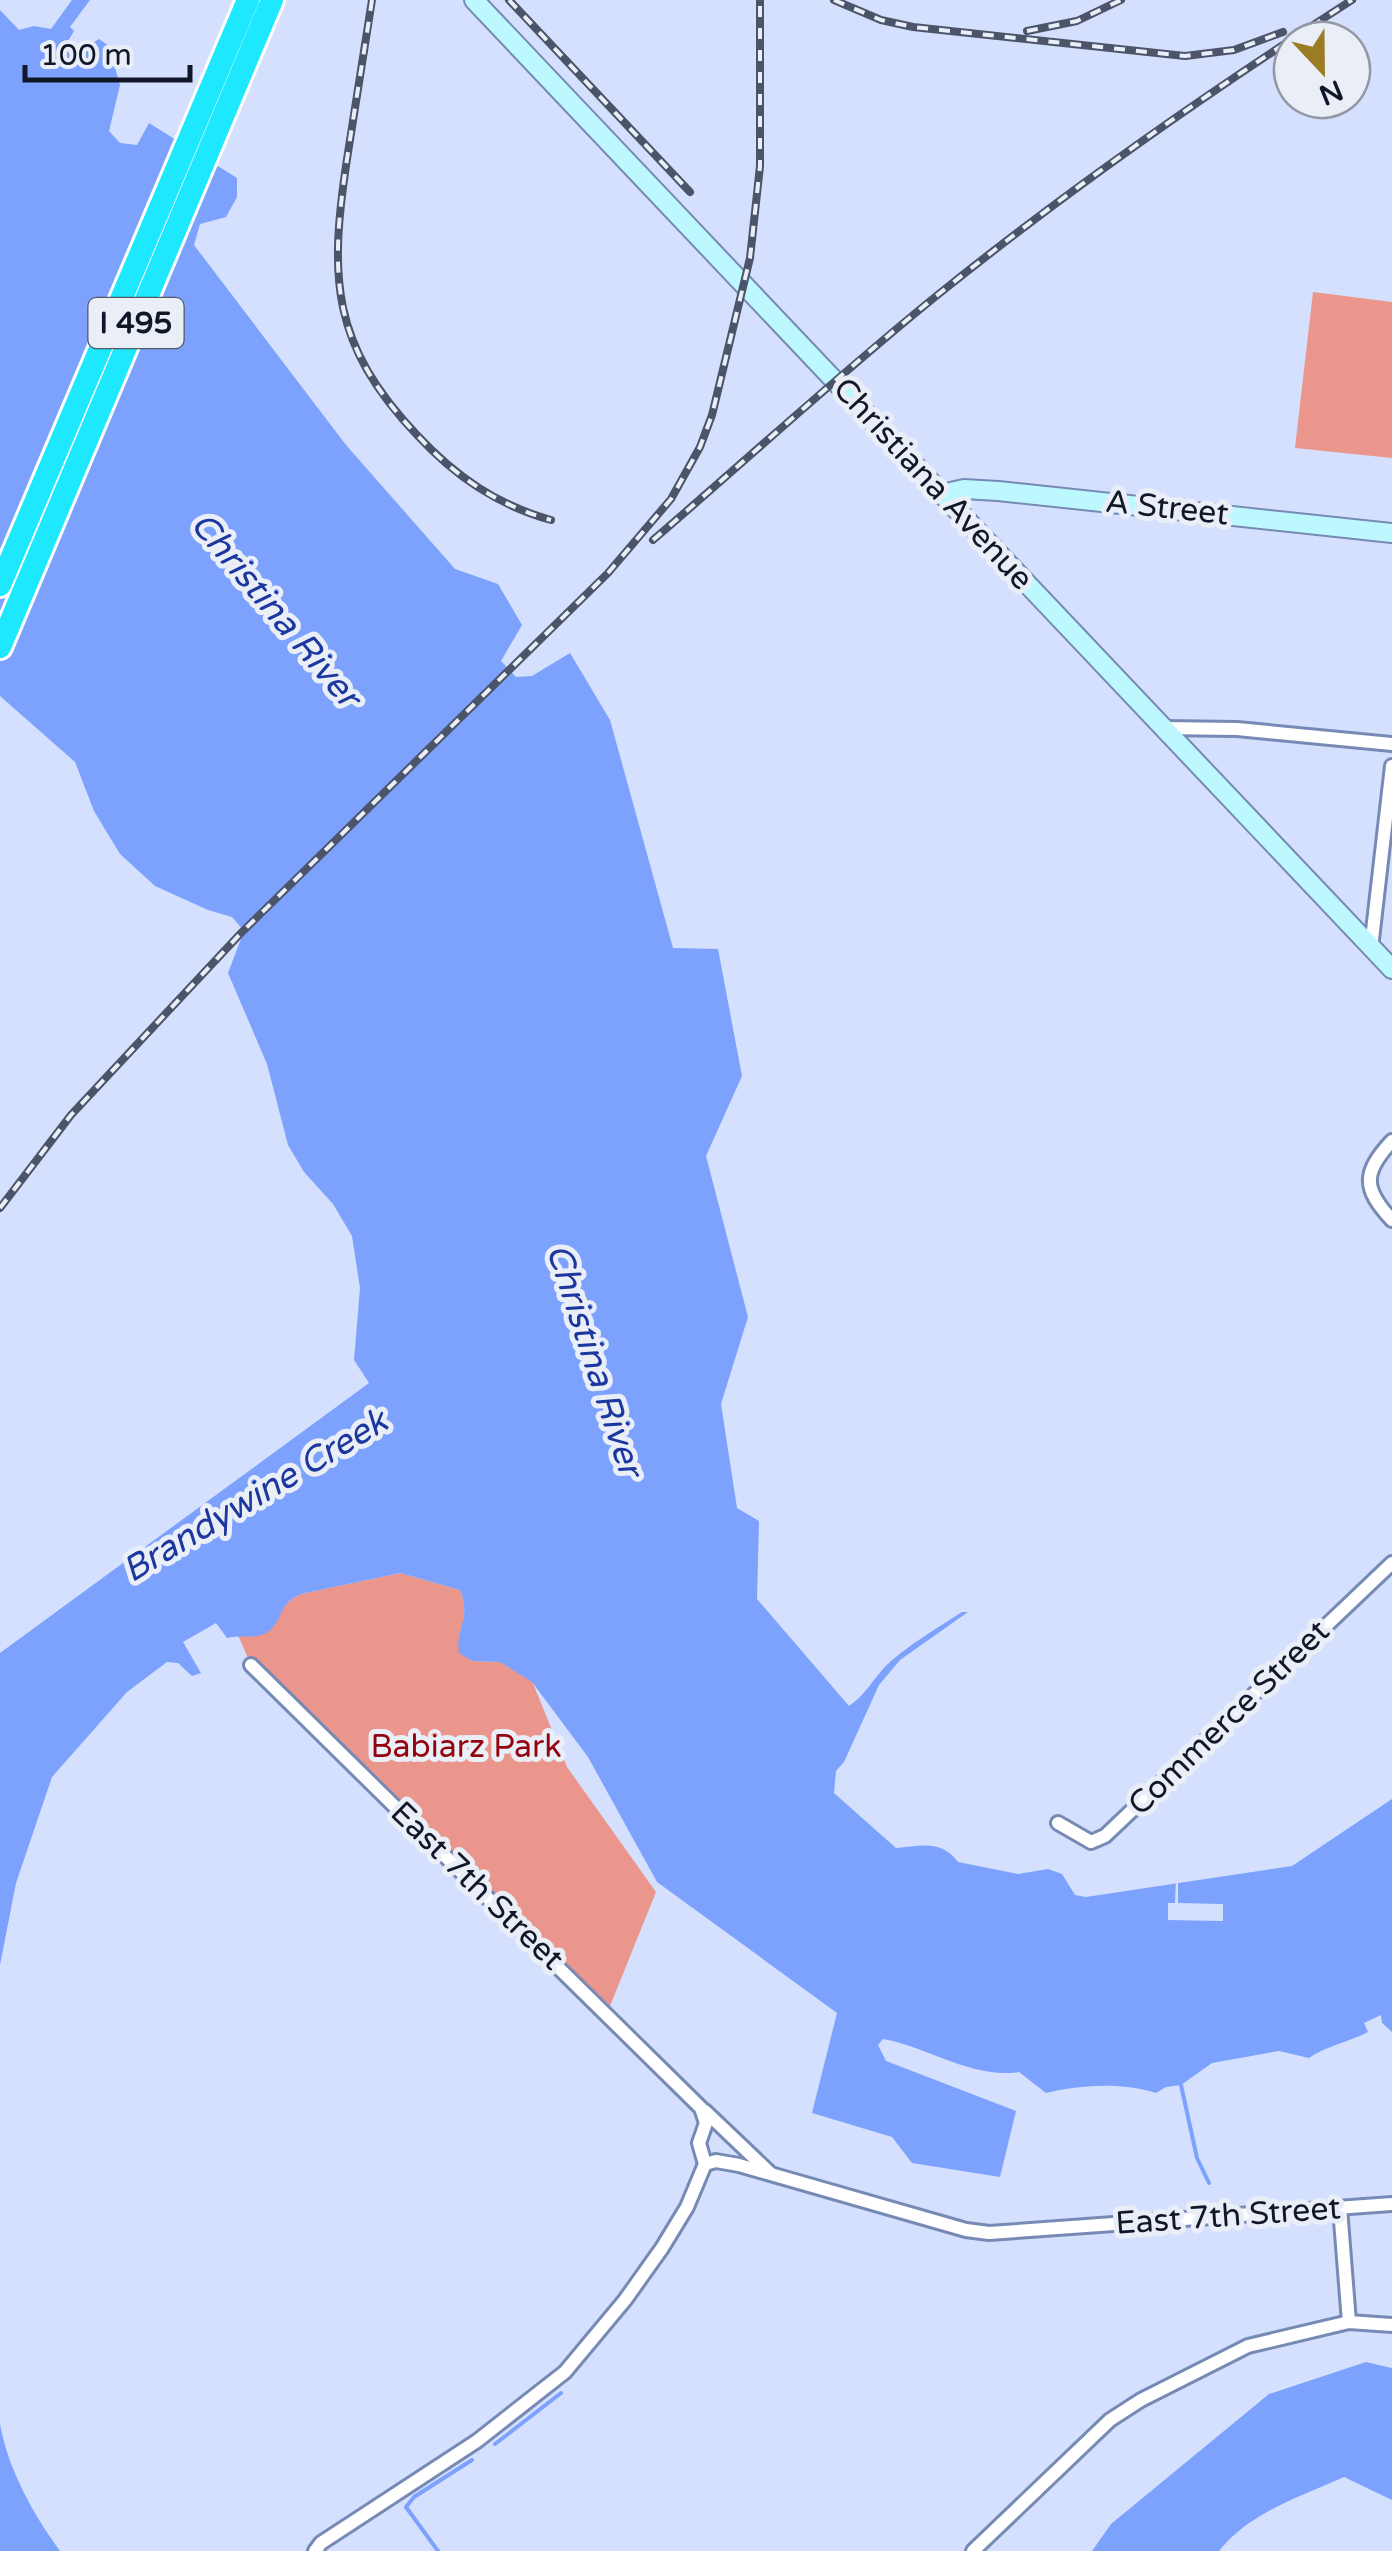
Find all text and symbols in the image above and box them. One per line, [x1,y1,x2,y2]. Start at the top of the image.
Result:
scale bar [25,20,190,82]
north arrow [1272,20,1372,120]
text: 100 m [40,37,132,74]
text: N [1314,72,1348,112]
road number: I 495 [88,298,184,348]
street label: Christiana Avenue [825,370,1041,598]
street label: A Street [1104,483,1230,533]
water label: Christina River [181,504,372,720]
water label: Christina River [537,1239,653,1486]
water label: Brandywine Creek [115,1399,398,1592]
street label: Commerce Street [1121,1612,1337,1824]
park label: Babiarz Park [370,1728,562,1766]
street label: East 7th Street [383,1794,571,1978]
street label: East 7th Street [1114,2189,1342,2243]

